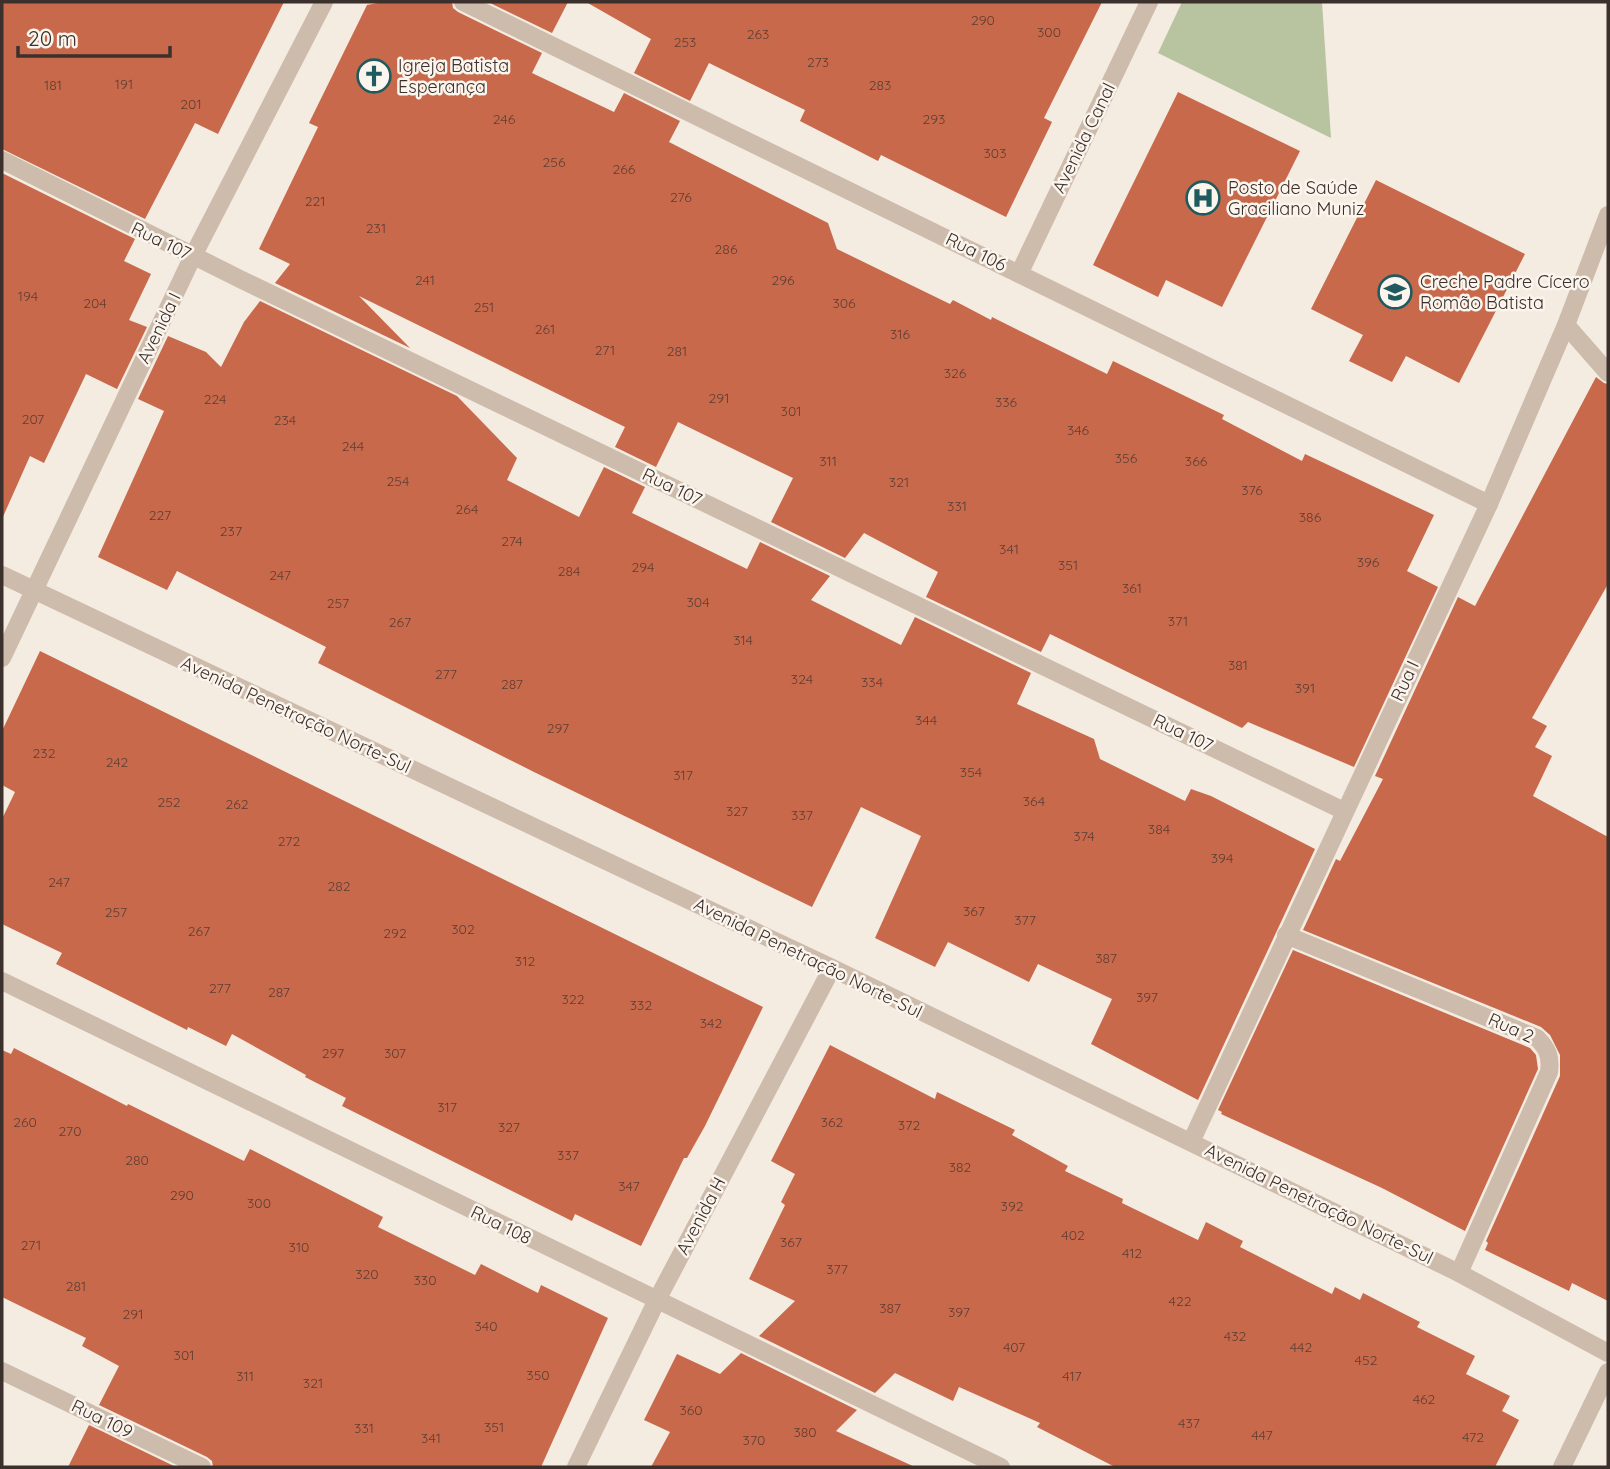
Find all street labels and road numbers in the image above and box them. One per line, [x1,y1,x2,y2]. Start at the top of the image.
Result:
street label: Avenida Canal [1047,79,1120,197]
street label: Rua 107 [128,216,195,265]
street label: Rua 106 [942,227,1011,276]
street label: Avenida I [132,288,186,367]
street label: Rua 107 [639,462,706,511]
street label: Avenida Penetração Norte-Sul [177,651,415,778]
street label: Rua I [1385,657,1424,705]
street label: Rua 107 [1150,708,1217,757]
street label: Avenida Penetração Norte-Sul [690,892,926,1023]
street label: Rua 2 [1485,1007,1538,1048]
street label: Avenida Penetração Norte-Sul [1201,1138,1437,1269]
street label: Avenida H [671,1173,731,1259]
street label: Rua 108 [467,1200,535,1249]
street label: Rua 109 [68,1394,137,1443]

